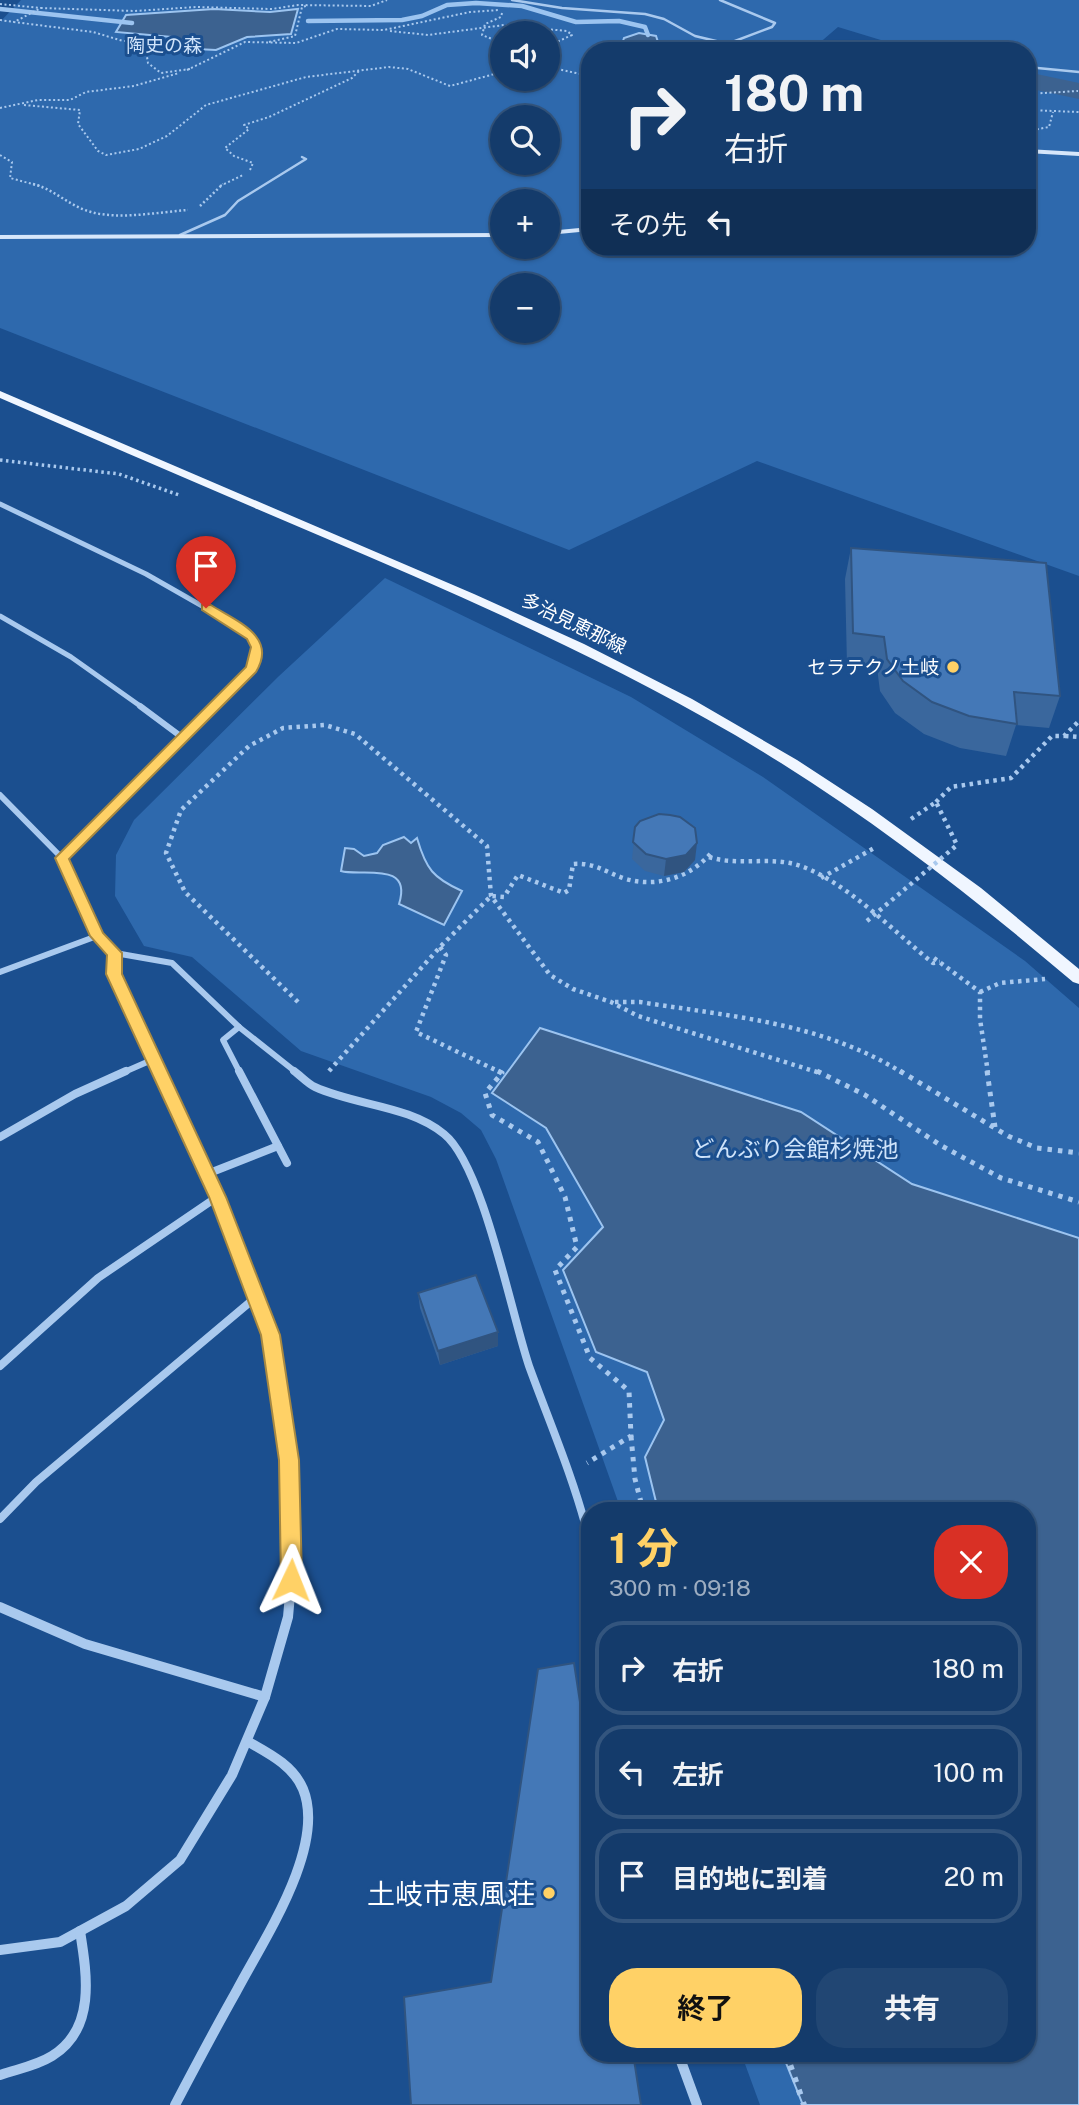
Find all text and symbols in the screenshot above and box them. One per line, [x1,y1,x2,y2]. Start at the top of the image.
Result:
map controls [490,21,560,343]
button: sound [490,21,560,91]
park label: 陶史の森 [126,34,202,56]
text: 180 m [724,64,864,122]
icon: right [609,70,700,161]
button: search [490,105,560,175]
text: 右折 [724,130,788,167]
button: + [490,189,560,259]
icon: left [701,203,739,241]
text: その先 [609,209,687,240]
button: − [490,273,560,343]
pin [176,536,236,608]
icon: arrive [187,547,225,585]
street label: 多治見恵那線 [518,588,630,658]
place label: セラテクノ土岐 [807,656,939,678]
marker: セラテクノ土岐 [945,659,961,675]
park label: どんぶり会館杉焼池 [692,1135,899,1162]
text: 1 分 [609,1523,678,1572]
button: close [934,1525,1008,1599]
position arrow [254,1543,328,1617]
text: 300 m · 09:18 [609,1574,751,1601]
icon: right [613,1649,651,1687]
text: 180 m [932,1653,1004,1684]
text: 右折 [672,1655,724,1686]
icon: left [613,1753,651,1791]
text: 100 m [933,1757,1004,1788]
text: 左折 [672,1759,724,1790]
icon: arrive [613,1857,651,1895]
text: 20 m [944,1861,1004,1892]
text: 目的地に到着 [672,1863,828,1894]
place label: 土岐市恵風荘 [367,1877,535,1910]
marker: 土岐市恵風荘 [541,1885,557,1901]
button: 終了 [609,1968,802,2048]
button: 共有 [816,1968,1008,2048]

